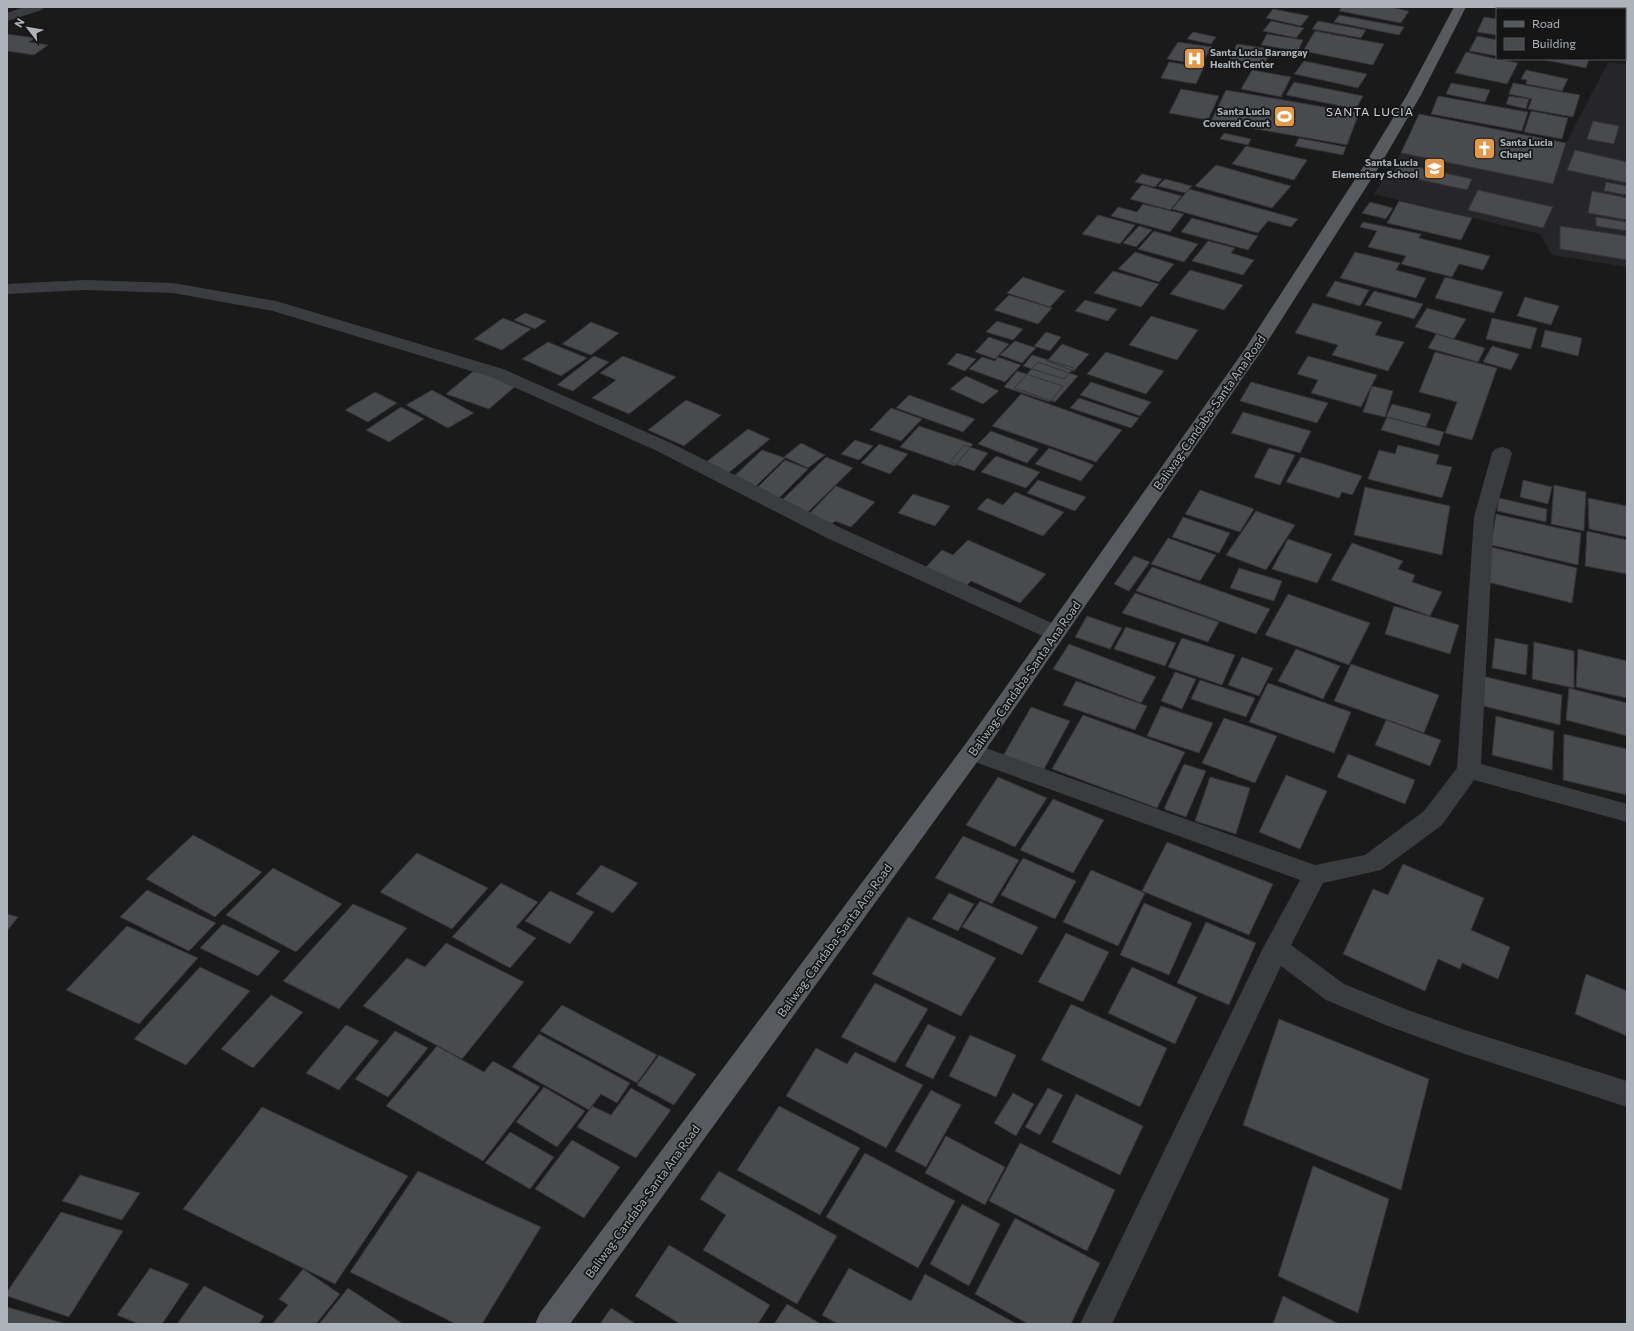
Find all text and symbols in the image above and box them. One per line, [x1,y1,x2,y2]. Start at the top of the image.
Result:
north arrow [8,8,48,48]
legend [1496,8,1626,60]
text: N [11,16,27,29]
text: Road [1532,16,1560,30]
text: Building [1532,36,1576,50]
hospital icon: Santa Lucia Barangay Health Center [1182,45,1208,71]
place label: Santa Lucia Barangay Health Center [1210,46,1308,70]
sports icon: Santa Lucia Covered Court [1272,104,1298,130]
district label: SANTA LUCIA [1326,104,1414,118]
place label: Santa Lucia Covered Court [1203,105,1270,129]
church icon: Santa Lucia Chapel [1471,135,1497,161]
place label: Santa Lucia Chapel [1500,136,1553,160]
school or university icon: Santa Lucia Elementary School [1421,155,1447,181]
place label: Santa Lucia Elementary School [1332,156,1418,180]
street label: Baliwag-Candaba-Santa Ana Road [1150,332,1268,492]
street label: Baliwag-Candaba-Santa Ana Road [965,598,1083,758]
street label: Baliwag-Candaba-Santa Ana Road [774,861,894,1019]
street label: Baliwag-Candaba-Santa Ana Road [582,1122,702,1280]

